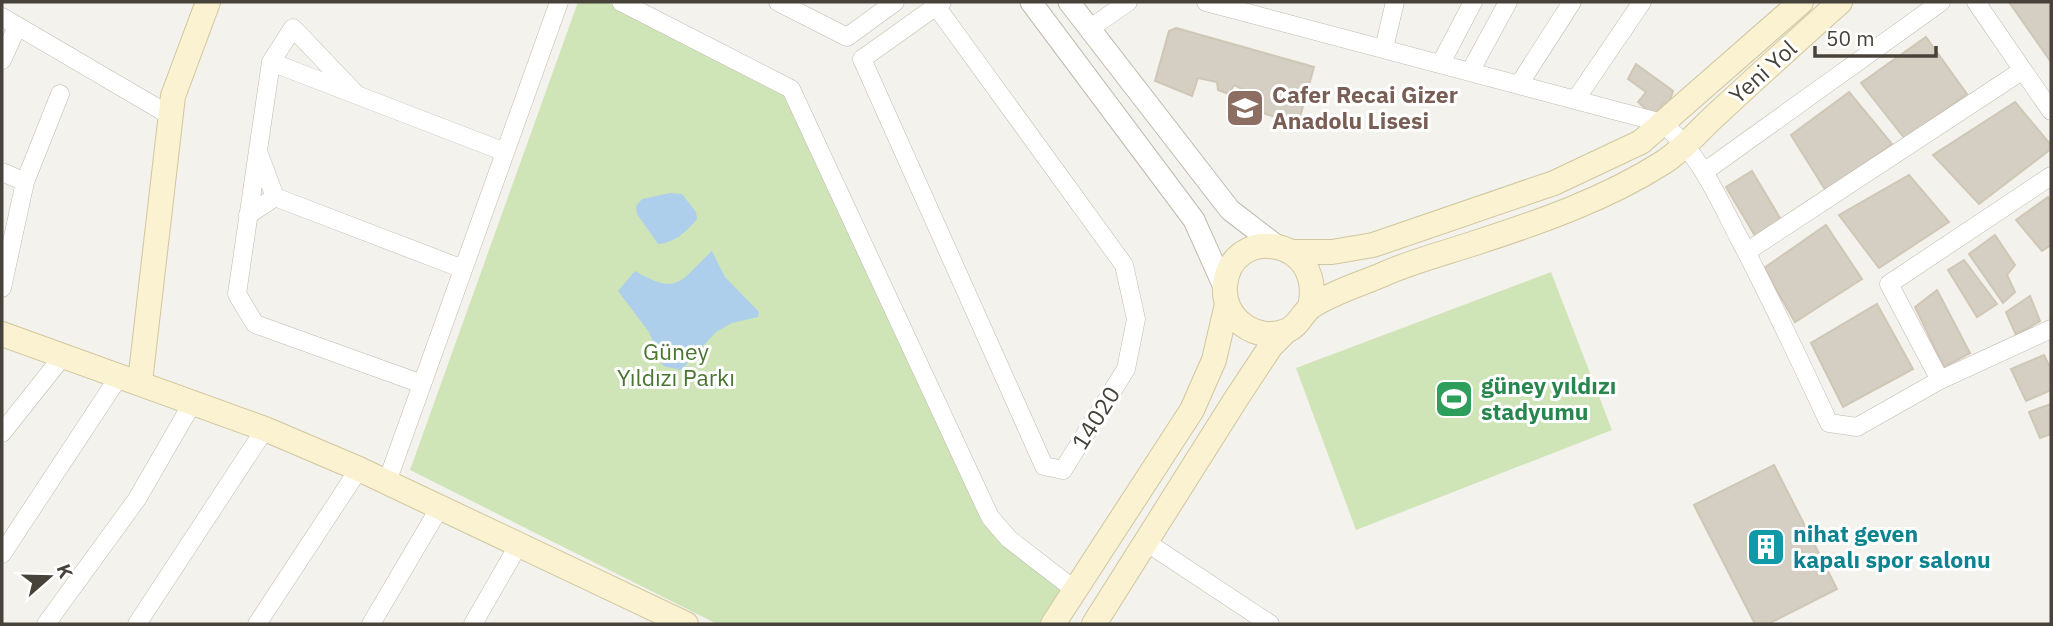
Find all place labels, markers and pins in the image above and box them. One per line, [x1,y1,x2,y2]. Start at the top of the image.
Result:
place label: Cafer Recai Gizer Anadolu Lisesi [1272,79,1458,135]
school or university icon: Cafer Recai Gizer Anadolu Lisesi [1224,87,1266,129]
place label: güney yıldızı stadyumu [1481,370,1616,426]
sports icon: güney yıldızı stadyumu [1433,378,1475,420]
place label: nihat geven kapalı spor salonu [1793,518,1991,574]
building icon: nihat geven kapalı spor salonu [1745,526,1787,568]

